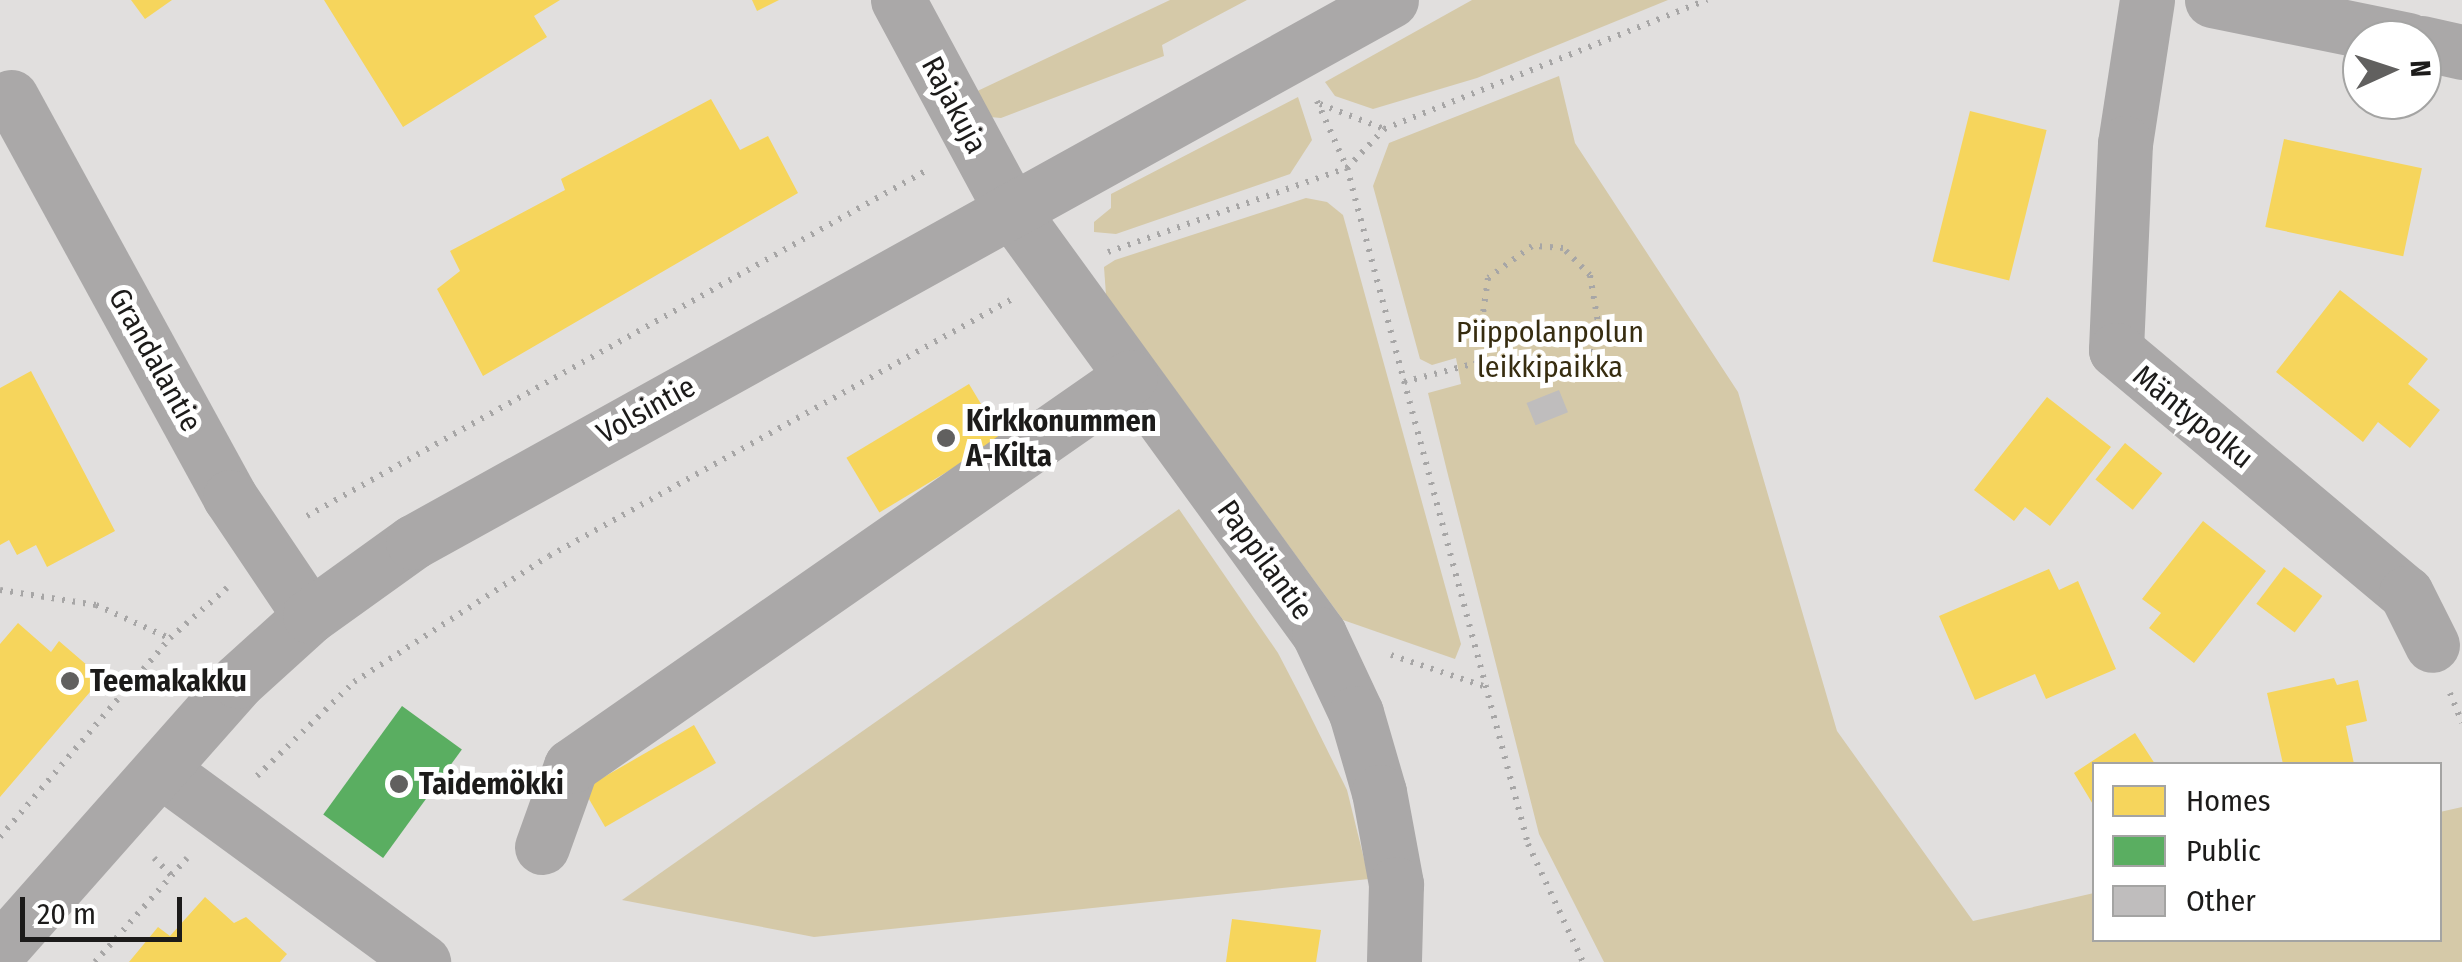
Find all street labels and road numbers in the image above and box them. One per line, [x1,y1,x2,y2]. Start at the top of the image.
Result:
street label: Rajakuja [914,50,994,160]
street label: Grandalantie [101,282,209,438]
street label: Mäntypolku [2126,358,2260,476]
street label: Volsintie [591,368,701,452]
street label: Pappilantie [1210,493,1320,627]

